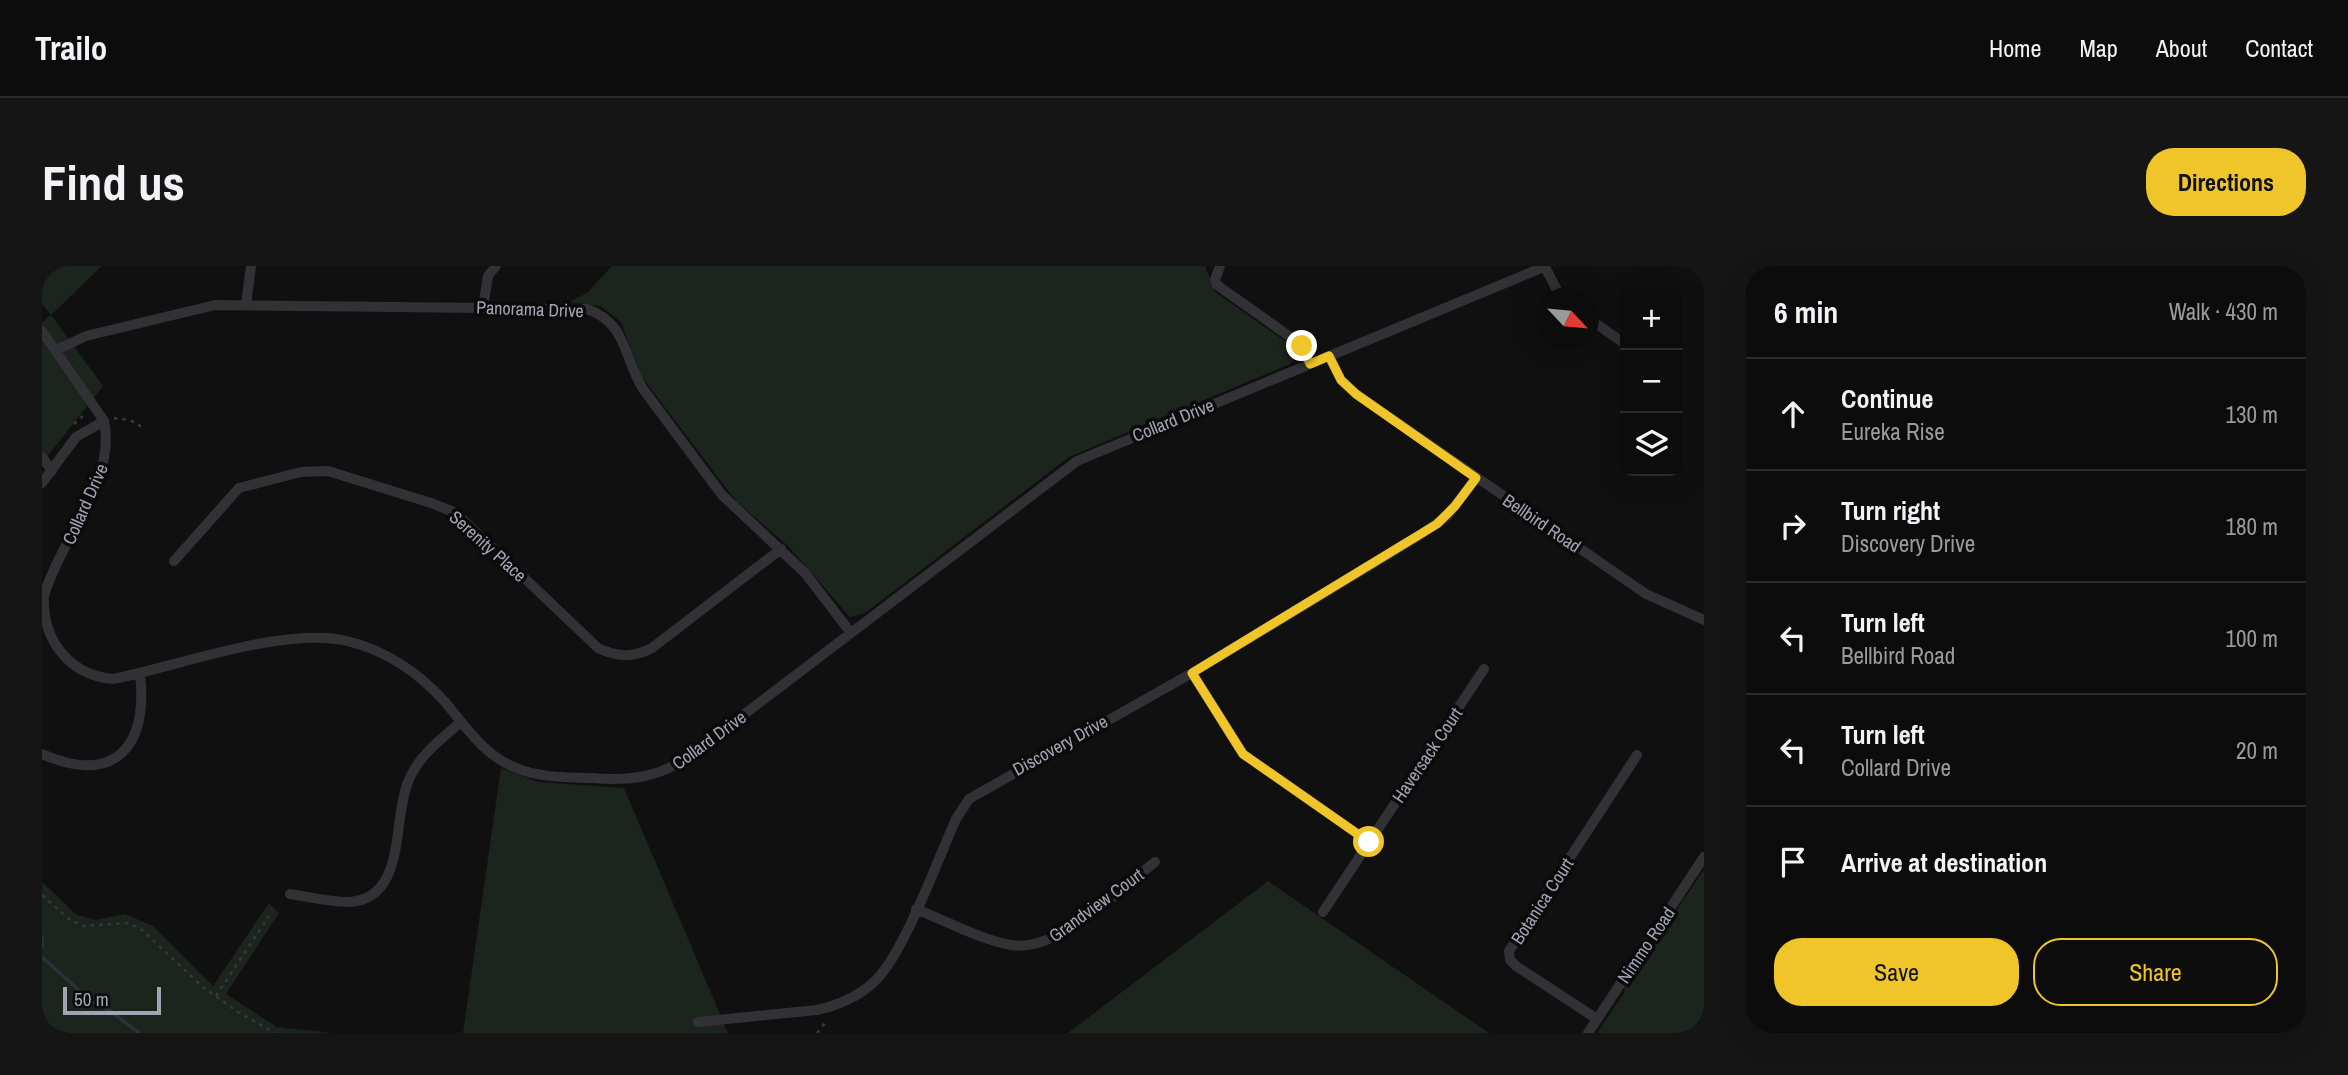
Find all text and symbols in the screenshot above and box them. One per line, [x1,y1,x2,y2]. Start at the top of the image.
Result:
text: Trailo [35,26,107,70]
text: Home [1989,32,2041,64]
text: Map [2079,32,2118,64]
text: About [2156,32,2207,64]
text: Contact [2245,32,2313,64]
button: Directions [2146,148,2306,216]
text: Find us [42,149,185,215]
north arrow [1536,287,1599,350]
map controls [1620,287,1683,476]
button: + [1620,287,1683,350]
text: 6 min [1774,292,1838,332]
street label: Panorama Drive [476,295,584,323]
text: Walk · 430 m [2169,296,2278,327]
route end [1286,330,1317,361]
button: − [1620,350,1683,413]
text: Continue [1841,381,1933,416]
street label: Collard Drive [1128,392,1218,448]
icon: ahead [1774,395,1812,433]
text: 130 m [2226,399,2278,430]
button: layers [1620,413,1683,476]
text: Eureka Rise [1841,416,1945,447]
street label: Collard Drive [56,460,114,548]
street label: Bellbird Road [1498,488,1586,558]
text: Turn right [1841,493,1940,528]
street label: Serenity Place [444,505,532,587]
icon: right [1774,507,1812,545]
text: 180 m [2226,511,2278,542]
text: Discovery Drive [1841,528,1975,559]
text: Turn left [1841,605,1925,640]
icon: left [1774,619,1812,657]
text: 100 m [2226,623,2278,654]
text: Bellbird Road [1841,640,1955,671]
street label: Haversack Court [1386,702,1468,808]
street label: Collard Drive [667,705,751,775]
street label: Discovery Drive [1008,709,1112,781]
text: Turn left [1841,717,1925,752]
icon: left [1774,731,1812,769]
text: 20 m [2236,735,2278,766]
text: Collard Drive [1841,752,1951,783]
route start [1353,826,1384,857]
icon: arrive [1774,843,1812,881]
text: Arrive at destination [1841,845,2047,880]
street label: Botanica Court [1505,853,1579,949]
street label: Grandview Court [1044,862,1148,948]
street label: Nimmo Road [1611,902,1681,988]
button: Save [1774,938,2019,1006]
button: Share [2033,938,2278,1006]
scale bar [63,984,161,1016]
text: 50 m [74,986,109,1012]

